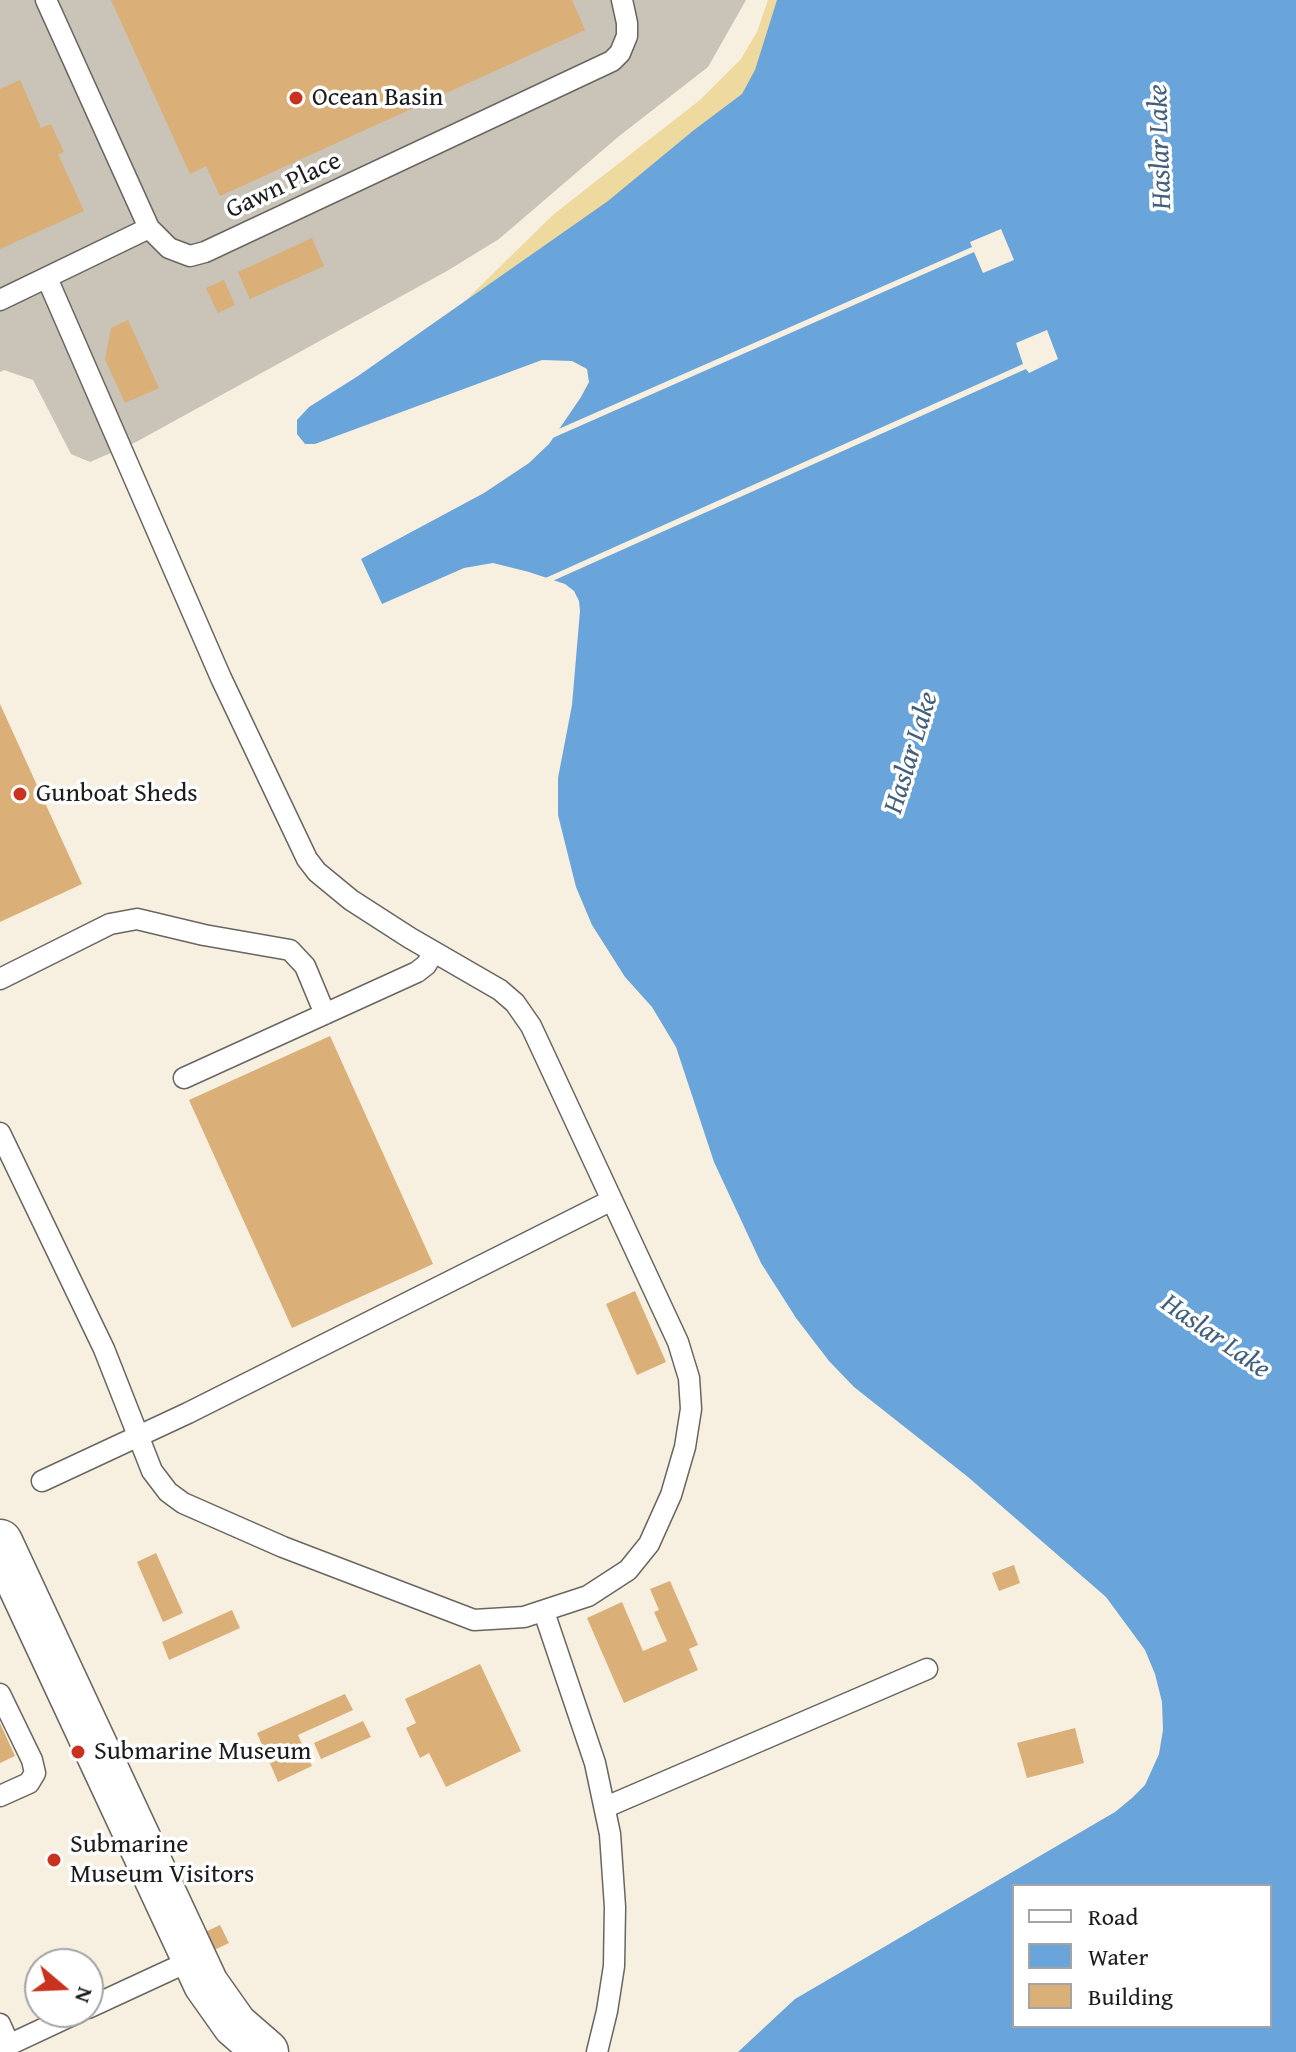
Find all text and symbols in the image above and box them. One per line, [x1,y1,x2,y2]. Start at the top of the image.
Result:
place label: Ocean Basin [312,82,443,114]
water label: Haslar Lake [1142,84,1180,210]
marker: Ocean Basin [287,89,305,107]
street label: Gawn Place [222,146,346,226]
water label: Haslar Lake [878,688,946,818]
place label: Gunboat Sheds [36,778,198,810]
marker: Gunboat Sheds [11,785,29,803]
water label: Haslar Lake [1154,1287,1276,1387]
place label: Submarine Museum [94,1736,311,1768]
marker: Submarine Museum [69,1743,87,1761]
place label: Submarine Museum Visitors [70,1829,254,1890]
marker: Submarine Museum Visitors [45,1851,63,1869]
legend [1012,1884,1272,2028]
text: Road [1088,1899,1138,1934]
text: Water [1088,1939,1148,1974]
north arrow [24,1948,104,2028]
text: Building [1088,1979,1173,2014]
text: N [67,1983,102,2007]

